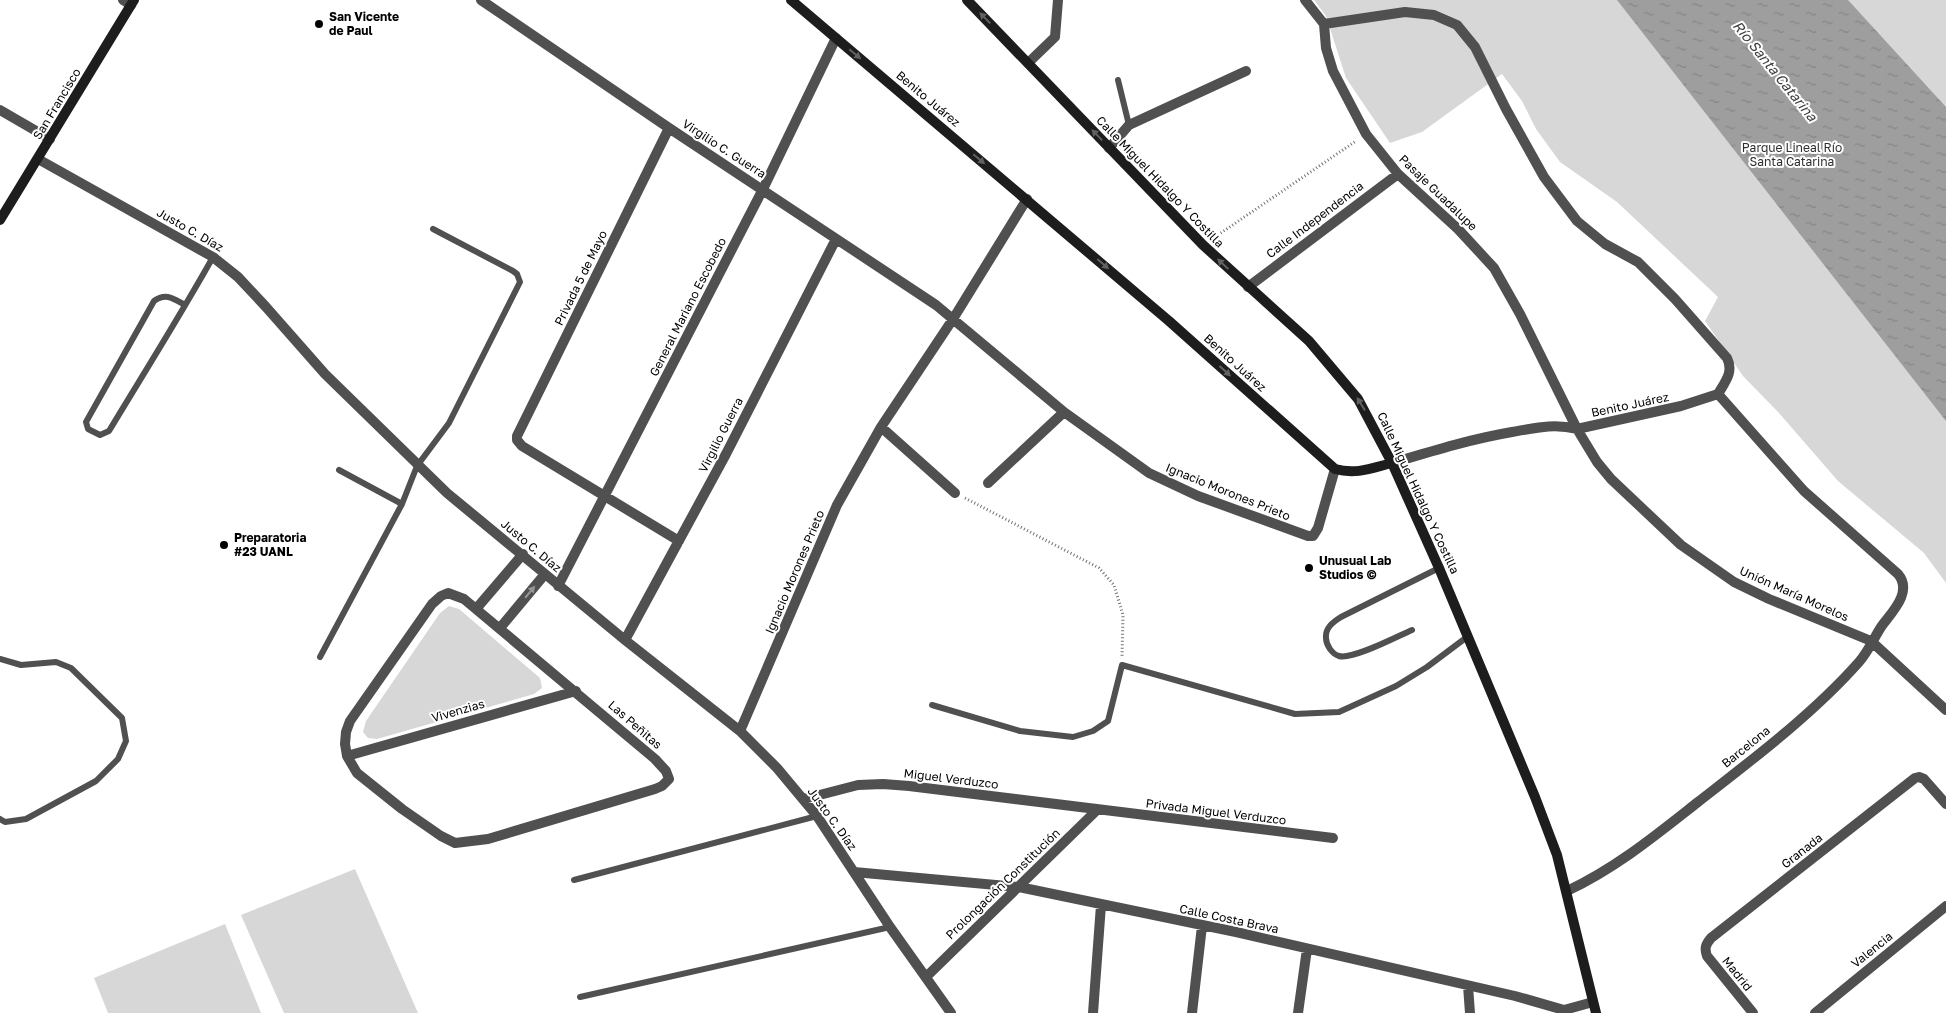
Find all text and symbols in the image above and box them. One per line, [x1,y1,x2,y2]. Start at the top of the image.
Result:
place label: San Vicente de Paul [329,9,399,38]
one-way arrow [979,12,991,24]
water label: Río Santa Catarina [1730,17,1822,125]
marker: San Vicente de Paul [313,18,325,30]
one-way arrow [848,48,860,60]
street label: San Francisco [29,65,84,142]
street label: Benito Juárez [893,68,963,130]
street label: Calle Miguel Hidalgo Y Costilla [1093,113,1227,251]
street label: Virgilio C. Guerra [680,116,769,181]
one-way arrow [1091,130,1103,142]
park label: Parque Lineal Río Santa Catarina [1742,140,1842,169]
street label: Pasaje Guadalupe [1396,151,1481,234]
one-way arrow [972,153,985,164]
street label: Calle Independencia [1263,178,1366,261]
street label: Justo C. Díaz [154,204,226,255]
street label: Privada 5 de Mayo [551,228,610,328]
street label: General Mariano Escobedo [646,235,729,379]
one-way arrow [1218,258,1230,270]
one-way arrow [1096,259,1109,270]
street label: Benito Juárez [1201,331,1270,395]
one-way arrow [1219,365,1231,377]
street label: Benito Juárez [1590,389,1670,420]
street label: Virgilio Guerra [695,395,746,475]
one-way arrow [1357,397,1366,411]
street label: Calle Miguel Hidalgo Y Costilla [1374,409,1463,576]
street label: Ignacio Morones Prieto [1164,460,1293,523]
street label: Ignacio Morones Prieto [762,508,827,636]
street label: Justo C. Díaz [498,516,565,575]
place label: Preparatoria #23 UANL [234,530,306,559]
marker: Preparatoria #23 UANL [218,539,230,551]
place label: Unusual Lab Studios © [1319,553,1392,582]
marker: Unusual Lab Studios © [1303,562,1315,574]
street label: Unión María Morelos [1737,563,1851,624]
one-way arrow [524,585,535,598]
street label: Vivenzias [430,696,486,725]
street label: Las Peñitas [605,697,665,752]
street label: Barcelona [1718,723,1773,771]
street label: Miguel Verduzco [903,765,999,792]
street label: Justo C. Díaz [804,784,860,853]
street label: Privada Miguel Verduzco [1145,795,1287,828]
street label: Prolongación Constitución [942,825,1063,942]
street label: Granada [1778,830,1825,871]
street label: Calle Costa Brava [1178,901,1280,936]
street label: Valencia [1848,928,1895,971]
street label: Madrid [1719,954,1756,994]

